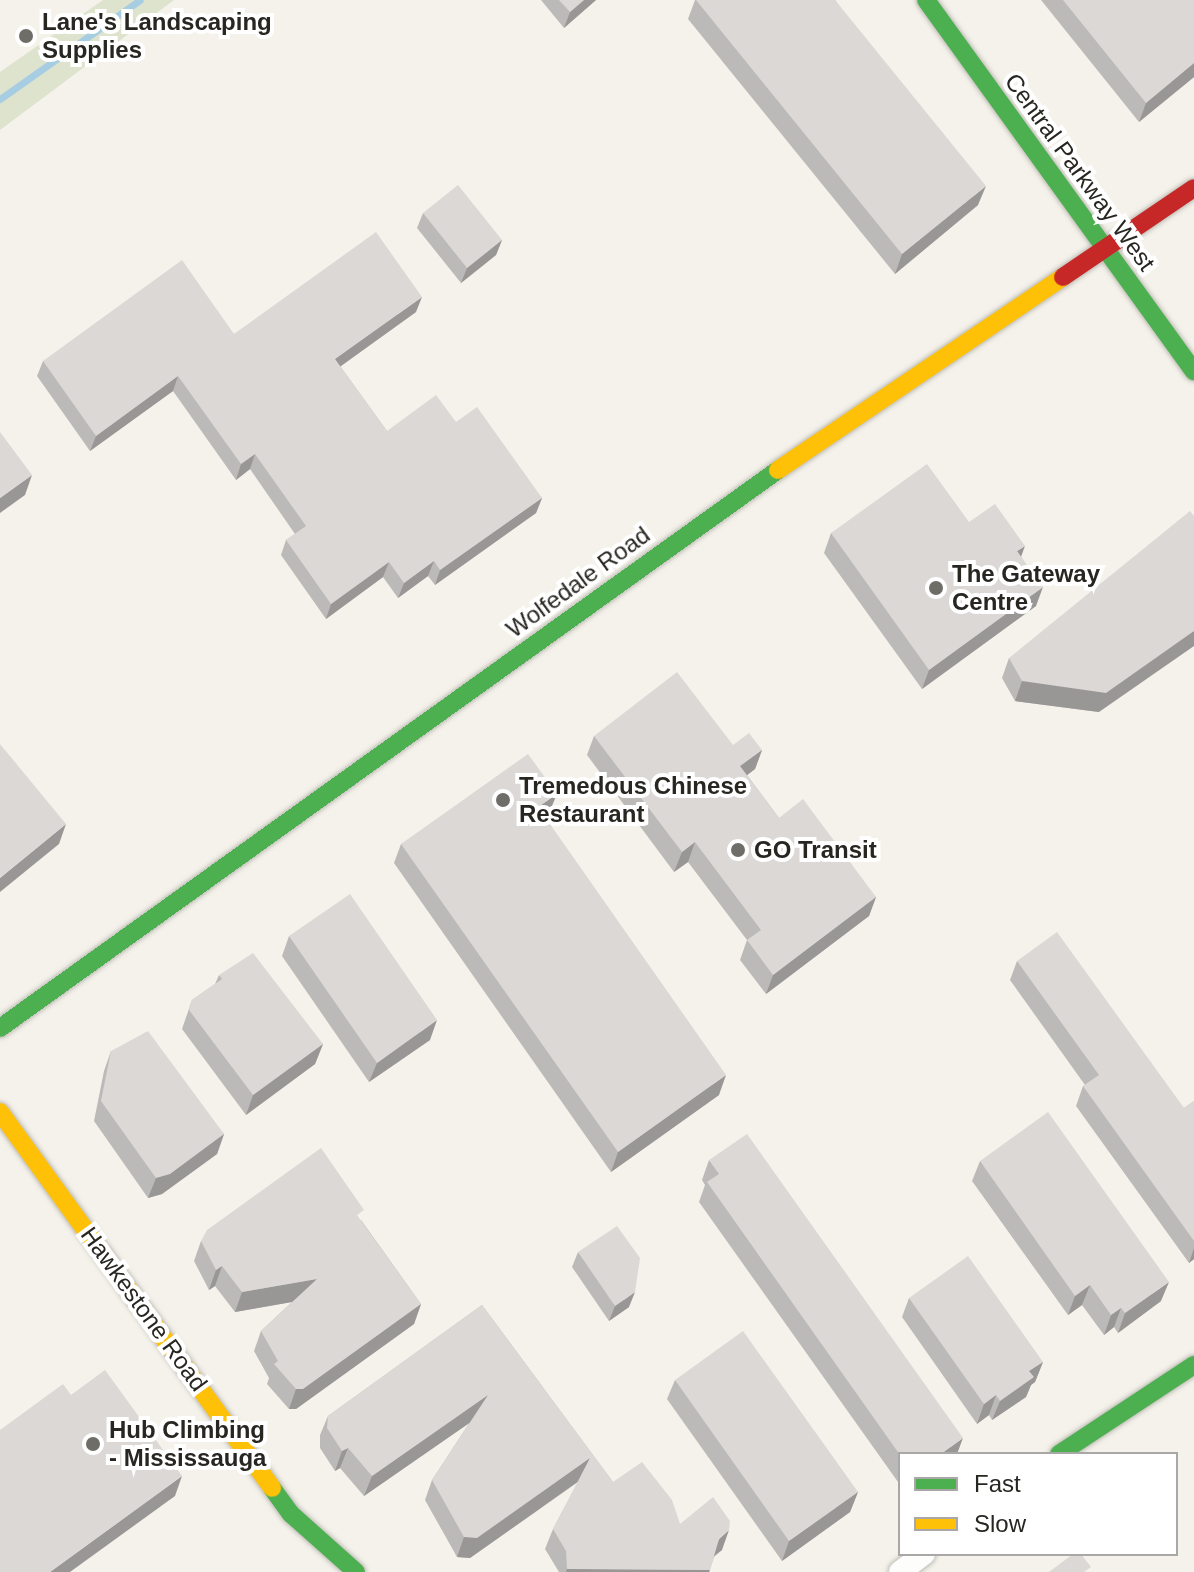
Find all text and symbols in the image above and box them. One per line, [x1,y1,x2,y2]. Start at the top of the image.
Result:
place label: Lane's Landscaping Supplies [42,8,272,64]
marker: Lane's Landscaping Supplies [17,27,35,45]
street label: Central Parkway West [999,68,1161,276]
street label: Wolfedale Road [501,520,655,644]
place label: The Gateway Centre [952,560,1100,616]
marker: The Gateway Centre [927,579,945,597]
place label: Tremedous Chinese Restaurant [519,772,747,828]
marker: Tremedous Chinese Restaurant [494,791,512,809]
place label: GO Transit [754,836,877,864]
marker: GO Transit [729,841,747,859]
street label: Hawkestone Road [75,1221,213,1397]
place label: Hub Climbing - Mississauga [109,1416,266,1472]
marker: Hub Climbing - Mississauga [84,1435,102,1453]
legend [898,1452,1178,1556]
text: Fast [974,1470,1021,1497]
text: Slow [974,1510,1026,1537]

